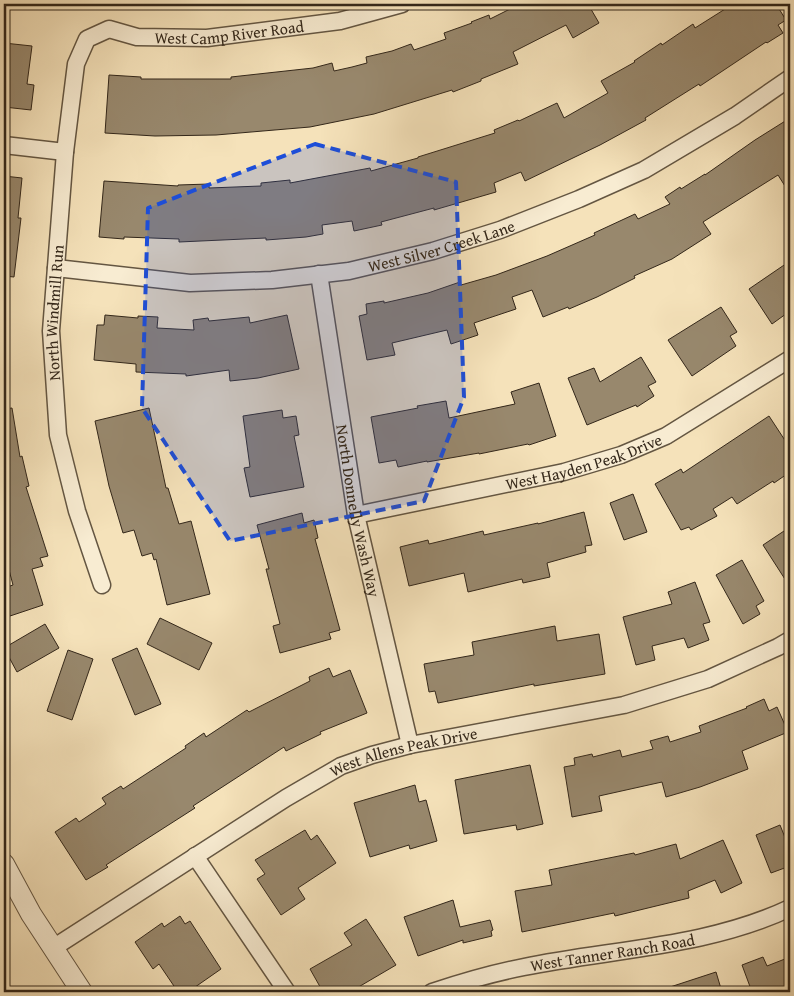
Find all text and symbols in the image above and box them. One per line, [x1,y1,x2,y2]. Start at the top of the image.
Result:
street label: West Camp River Road [154,14,306,50]
street label: West Silver Creek Lane [365,213,518,278]
street label: North Windmill Run [39,244,70,381]
street label: North Donnelly Wash Way [330,423,387,599]
street label: West Hayden Peak Drive [503,427,665,496]
street label: West Allens Peak Drive [325,721,479,782]
street label: West Tanner Ranch Road [528,927,697,978]

